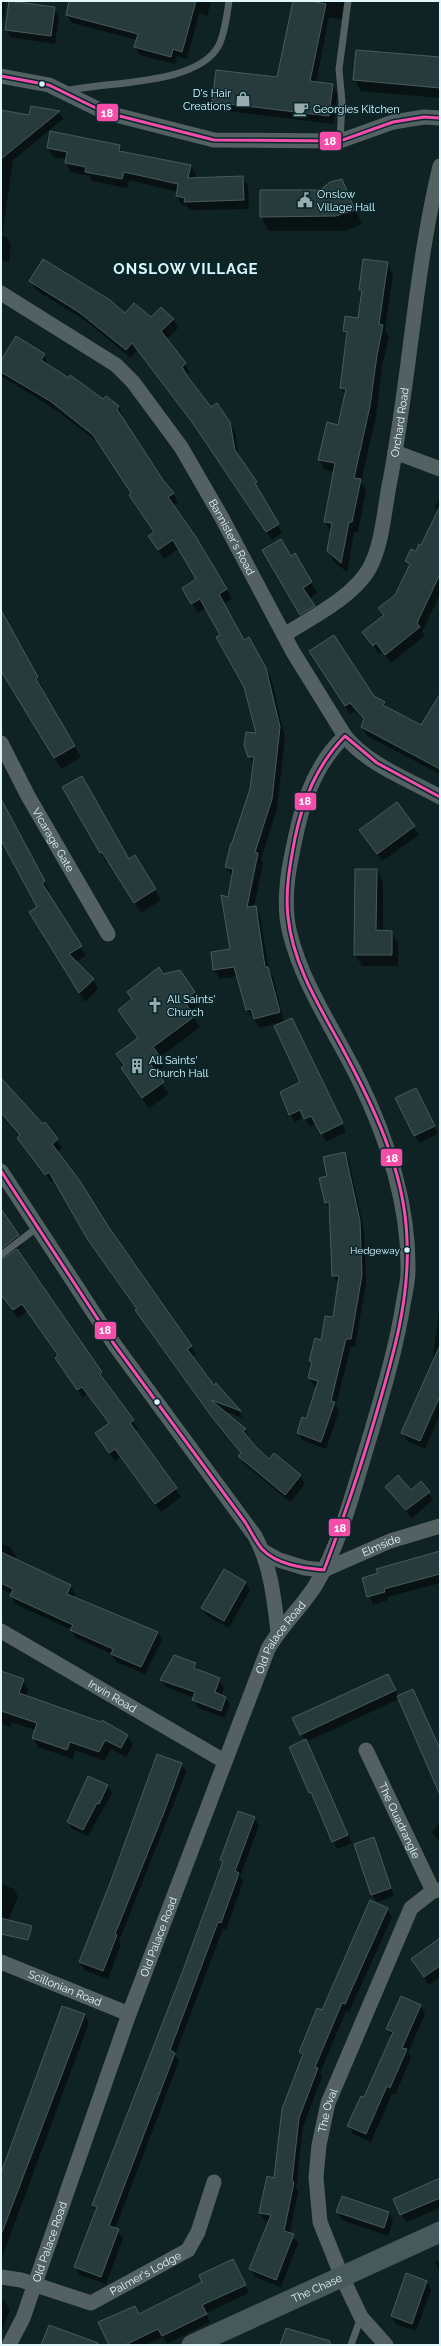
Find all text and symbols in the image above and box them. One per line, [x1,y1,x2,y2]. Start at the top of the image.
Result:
unlabelled marker [37,79,47,89]
place label: D's Hair Creations [183,87,231,113]
shop icon: D's Hair Creations [234,90,252,108]
cafe icon: Georgies Kitchen [292,100,310,118]
line badge: 18 [96,103,119,122]
place label: Georgies Kitchen [313,103,400,116]
text: 18 [101,107,113,120]
line badge: 18 [319,131,342,151]
text: 18 [324,135,336,148]
place label: Onslow Village Hall [317,188,375,214]
public building icon: Onslow Village Hall [296,191,314,209]
district label: ONSLOW VILLAGE [113,260,259,278]
street label: Orchard Road [388,387,412,458]
street label: Bannister's Road [206,497,257,578]
line badge: 18 [294,792,317,811]
text: 18 [299,795,311,808]
street label: Vicarage Gate [29,806,77,875]
place label: All Saints' Church [167,993,215,1019]
church icon: All Saints' Church [146,996,164,1014]
place label: All Saints' Church Hall [149,1054,208,1080]
building icon: All Saints' Church Hall [128,1057,146,1075]
line badge: 18 [380,1148,403,1167]
text: 18 [386,1152,398,1165]
place label: Hedgeway [350,1245,401,1256]
marker: Hedgeway [402,1245,412,1255]
line badge: 18 [94,1321,117,1340]
text: 18 [99,1324,111,1337]
unlabelled marker [152,1397,162,1407]
line badge: 18 [328,1518,351,1537]
text: 18 [334,1522,346,1535]
street label: Elmside [360,1532,403,1560]
street label: Old Palace Road [253,1599,309,1676]
street label: Irwin Road [86,1677,139,1716]
street label: The Quadrangle [375,1781,423,1861]
street label: Old Palace Road [138,1895,180,1979]
street label: Scillonian Road [26,1968,104,2009]
street label: The Oval [316,2086,340,2134]
street label: Old Palace Road [30,2200,70,2284]
street label: Palmer's Lodge [108,2249,184,2298]
street label: The Chase [290,2271,345,2306]

